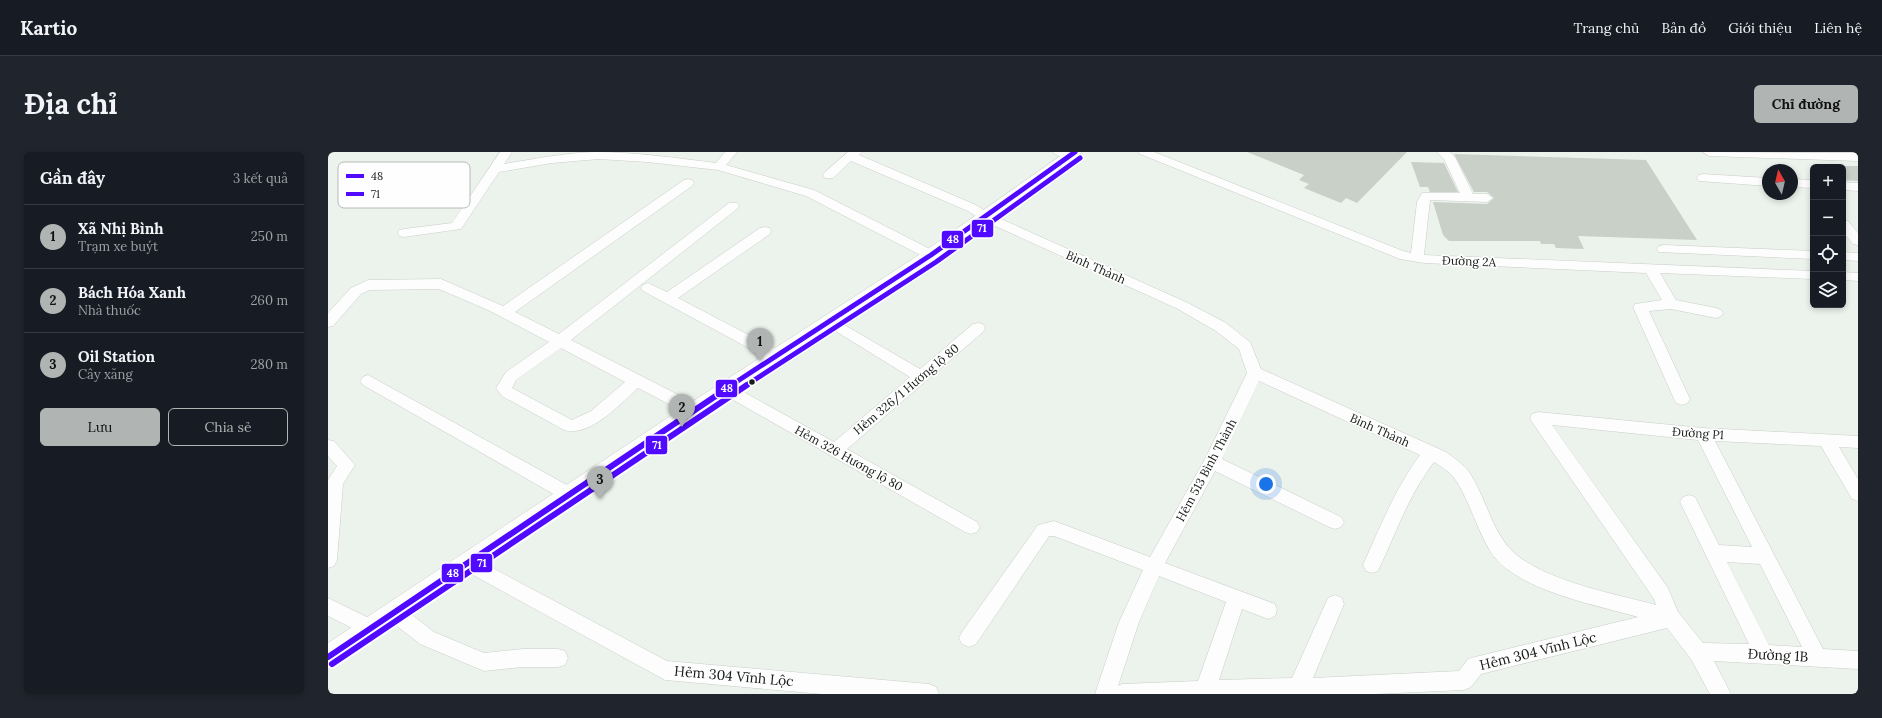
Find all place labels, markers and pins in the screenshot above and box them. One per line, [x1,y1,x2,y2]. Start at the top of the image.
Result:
pin: 1 [747,328,773,361]
unlabelled marker [747,377,757,387]
pin: 2 [669,394,695,427]
pin: 3 [587,466,613,499]

